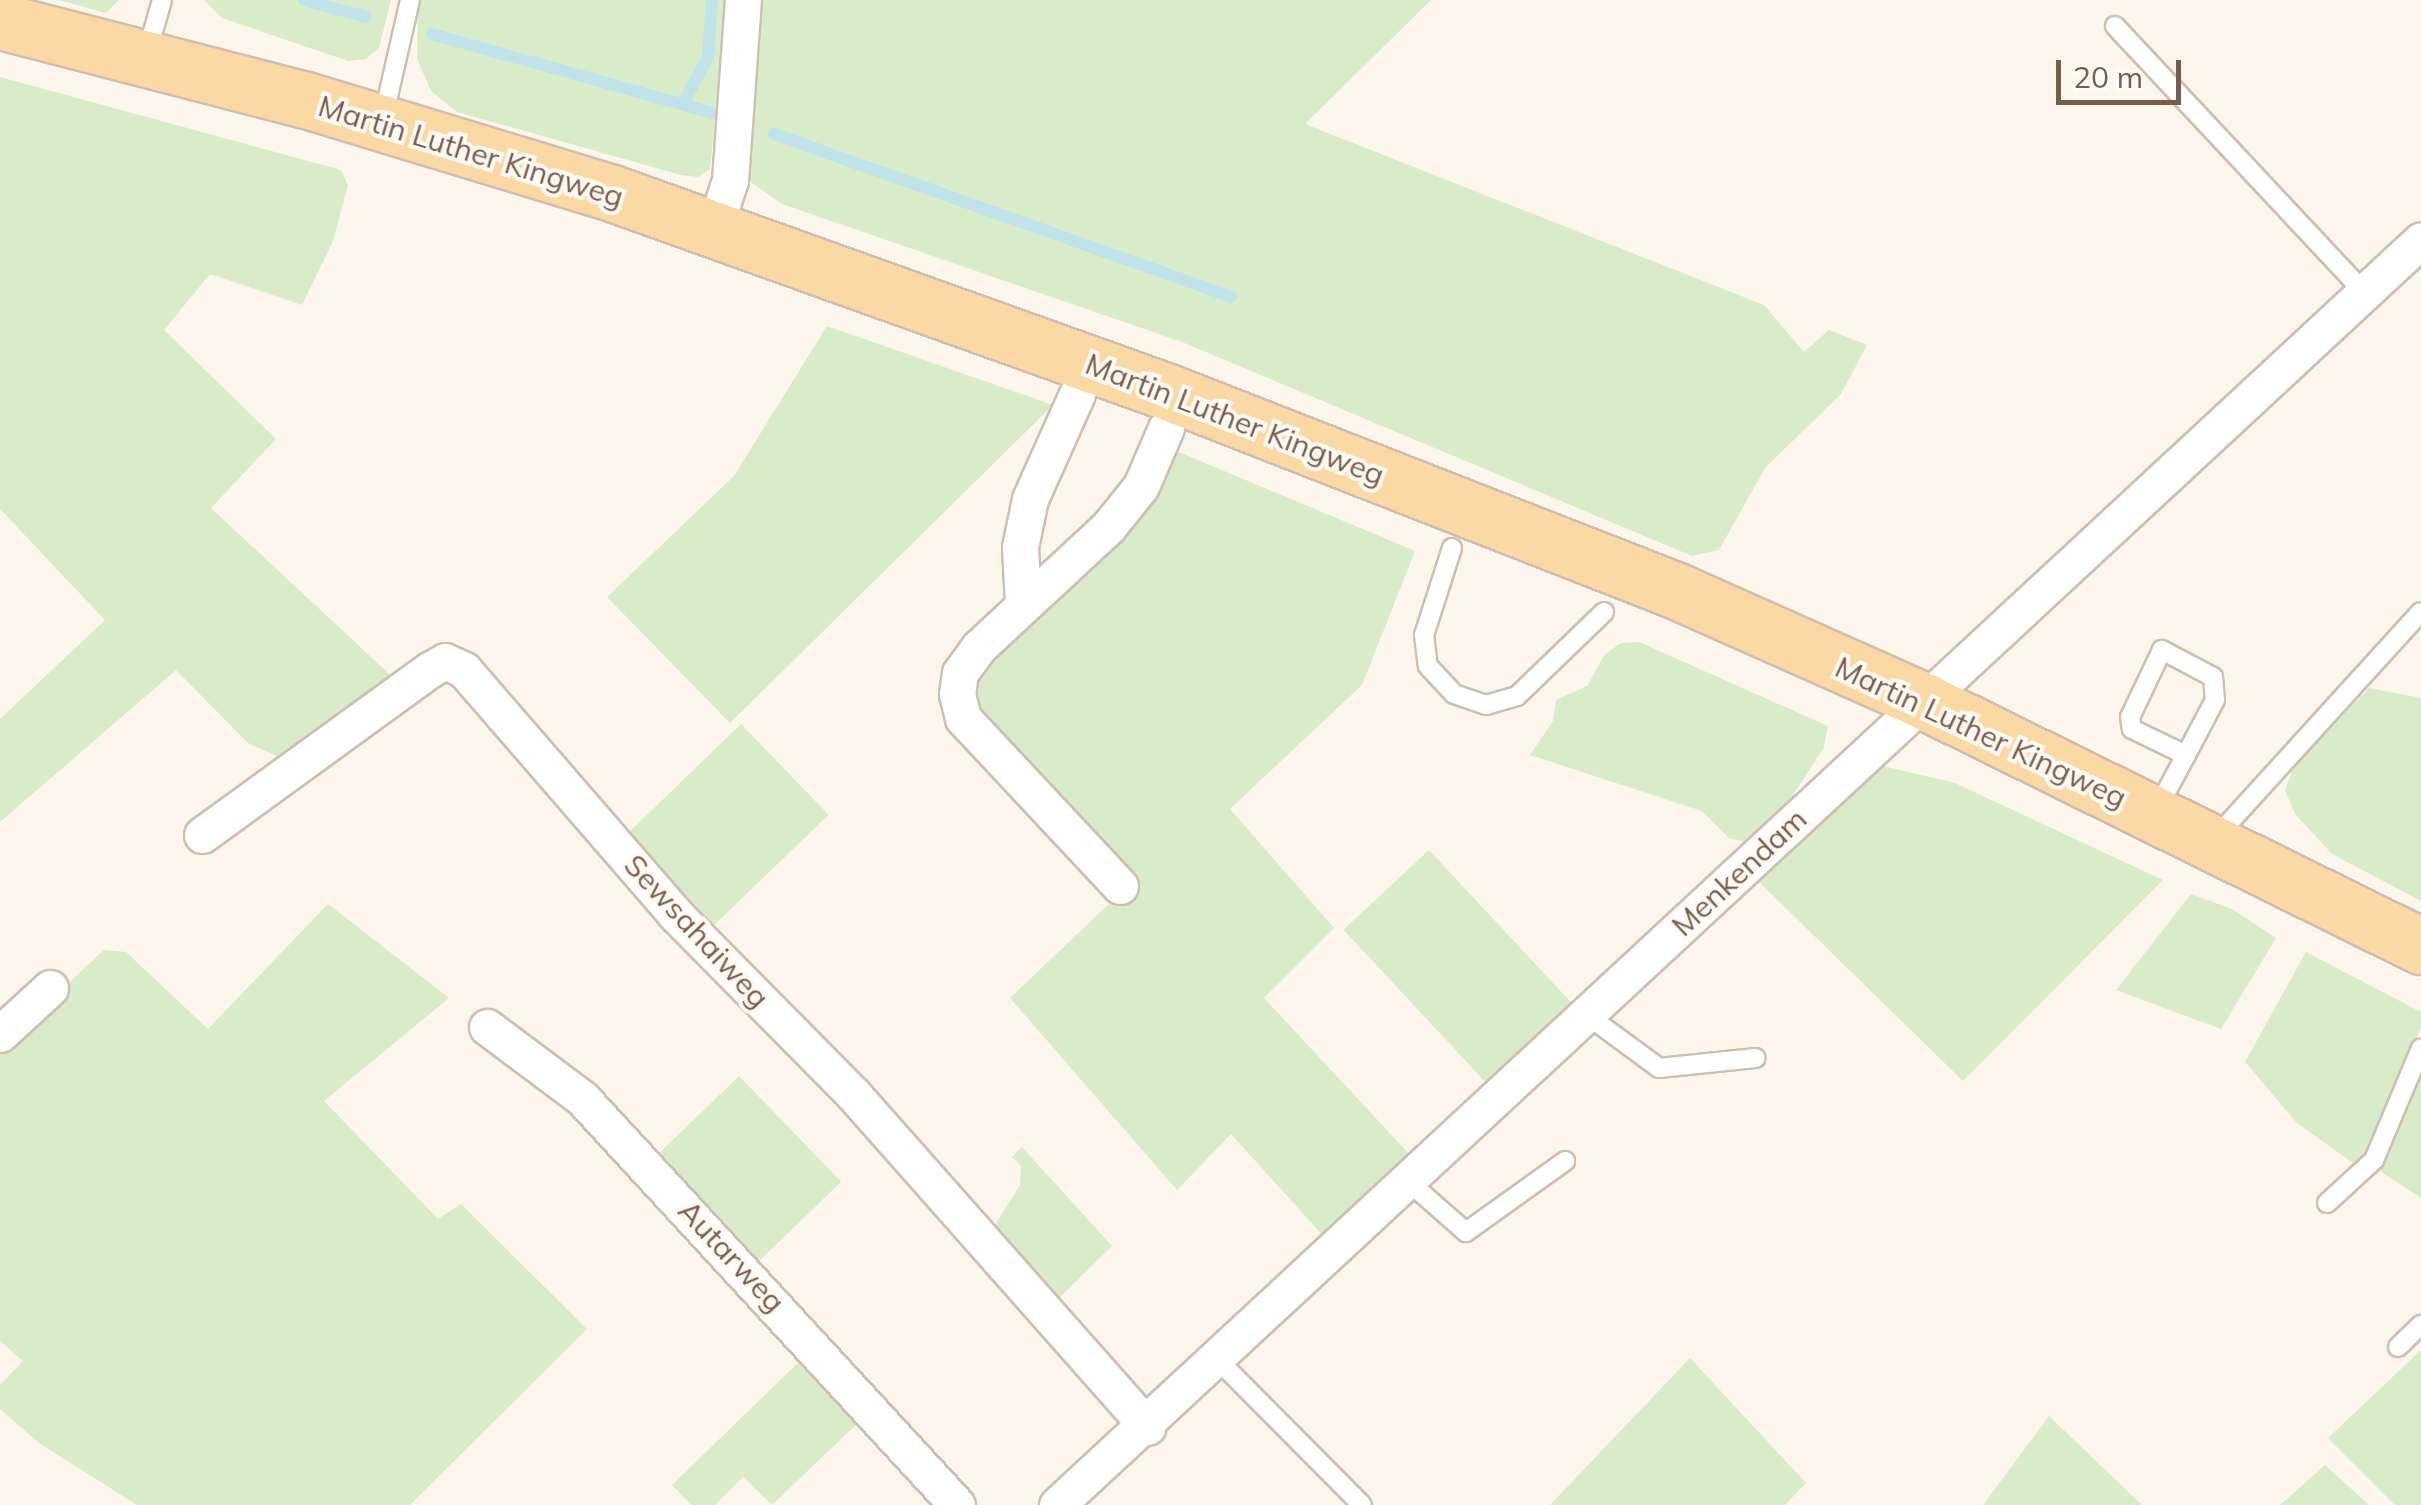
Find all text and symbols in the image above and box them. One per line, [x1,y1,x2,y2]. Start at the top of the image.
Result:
scale bar [2061,40,2186,102]
text: 20 m [2073,58,2143,96]
street label: Martin Luther Kingweg [314,87,628,215]
street label: Martin Luther Kingweg [1081,345,1389,493]
street label: Martin Luther Kingweg [1830,649,2132,815]
street label: Menkendam [1664,801,1814,943]
street label: Sewsahaiweg [617,847,777,1015]
street label: Autarweg [671,1193,793,1319]

